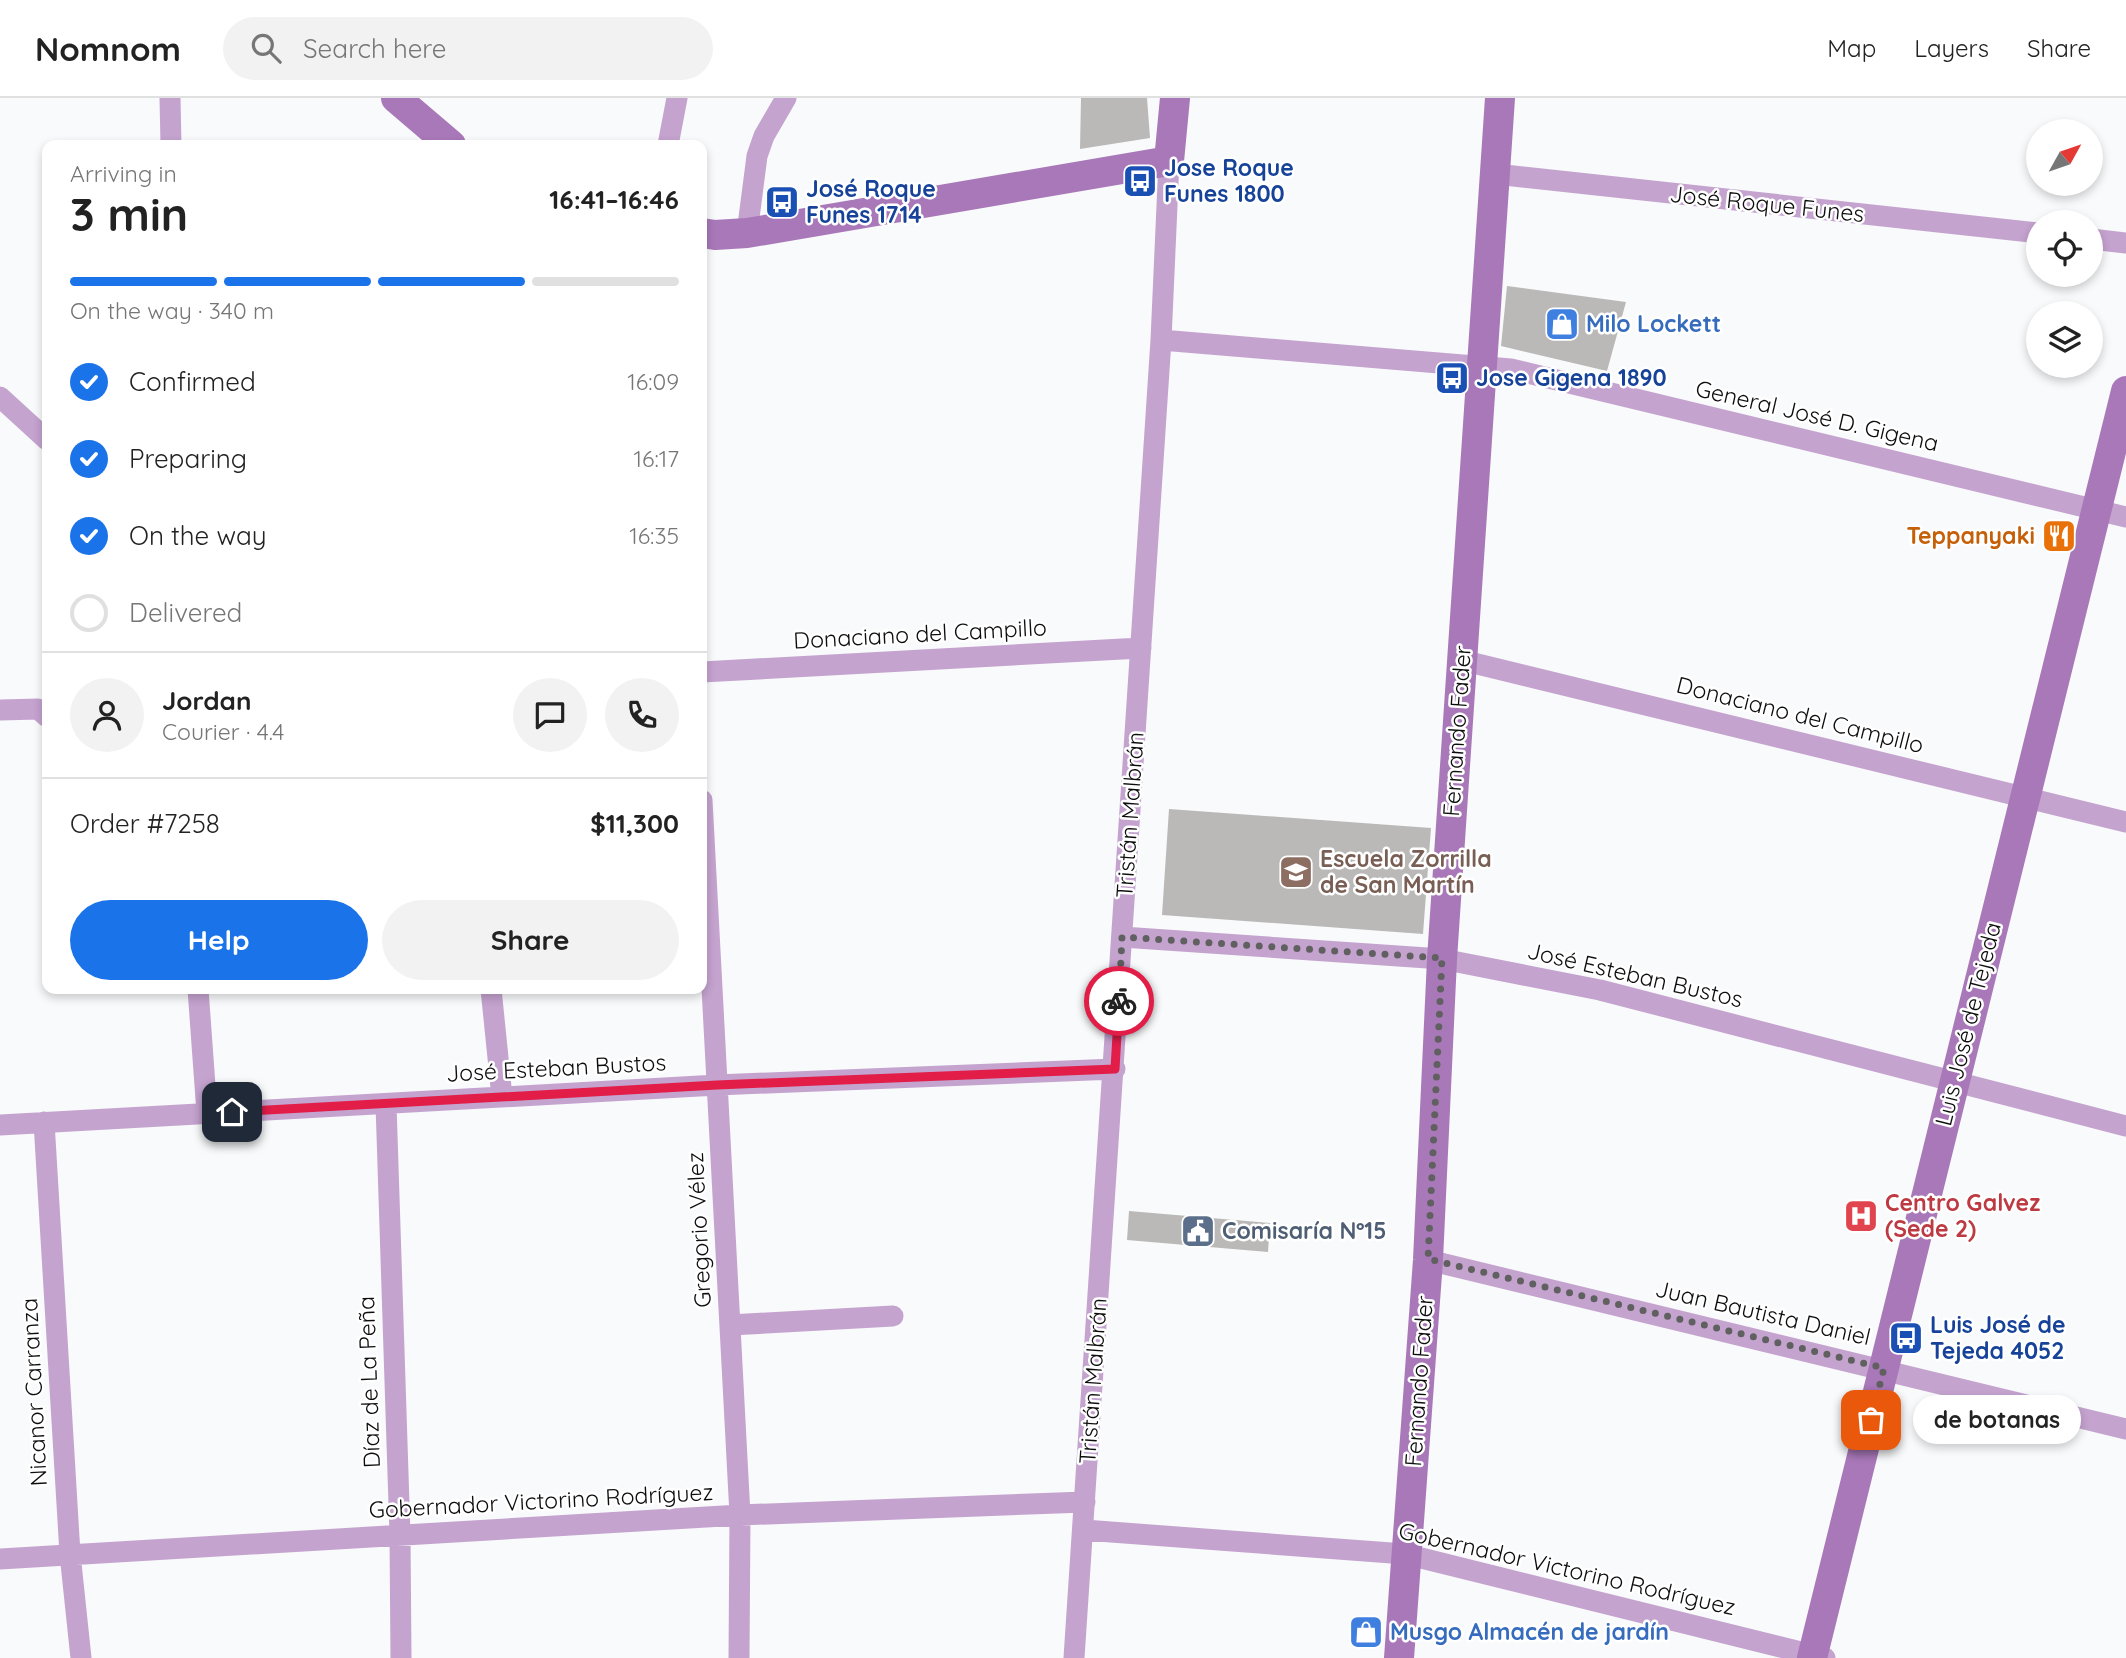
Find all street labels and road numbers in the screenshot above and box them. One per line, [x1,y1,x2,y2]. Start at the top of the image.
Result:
street label: José Roque Funes [1668,179,1866,228]
street label: General José D. Gigena [1693,373,1941,458]
street label: Donaciano del Campillo [793,612,1047,655]
street label: Fernando Fader [1436,644,1477,817]
street label: Donaciano del Campillo [1674,670,1927,759]
street label: Tristán Malbrán [1109,731,1150,899]
street label: Luis José de Tejeda [1928,919,2007,1129]
street label: José Esteban Bustos [1525,936,1746,1013]
street label: José Esteban Bustos [445,1047,667,1088]
street label: Gregorio Vélez [680,1151,717,1309]
street label: Juan Bautista Daniel [1653,1274,1874,1351]
street label: Fernando Fader [1398,1294,1439,1467]
street label: Díaz de La Peña [351,1296,386,1469]
street label: Nicanor Carranza [14,1297,53,1487]
street label: Tristán Malbrán [1072,1297,1113,1465]
street label: Gobernador Victorino Rodríguez [368,1477,714,1524]
street label: Gobernador Victorino Rodríguez [1396,1516,1738,1621]

